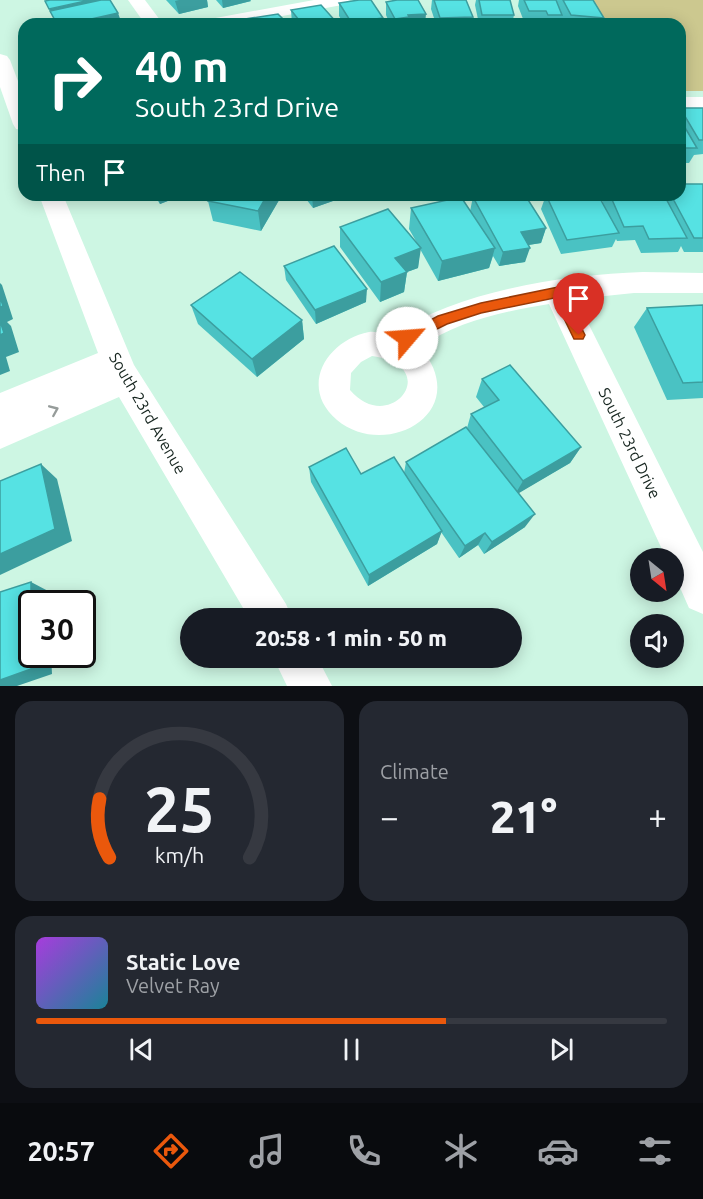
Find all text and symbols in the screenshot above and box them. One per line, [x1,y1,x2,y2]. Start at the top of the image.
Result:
icon: right [36,42,114,120]
text: 40 m [135,43,229,90]
text: South 23rd Drive [135,92,339,122]
icon: arrive [98,156,131,189]
text: Then [36,160,86,185]
pin [553,273,604,335]
icon: arrive [562,282,595,315]
position arrow [375,306,439,370]
street label: South 23rd Avenue [106,349,190,477]
street label: South 23rd Drive [595,385,665,501]
one-way arrow [47,406,58,418]
north arrow [630,548,684,602]
map controls [630,548,684,668]
speed limit sign: 30 [18,590,96,668]
button: sound [630,614,684,668]
text: 20:58 · 1 min · 50 m [255,625,447,650]
text: Climate [380,760,449,783]
text: 25 [144,774,215,844]
text: 21° [490,791,557,842]
text: − [380,798,399,835]
text: + [648,798,667,835]
text: km/h [155,843,204,867]
text: Static Love [126,949,241,974]
text: Velvet Ray [126,974,220,997]
icon: previous [125,1033,158,1066]
icon: pause [335,1033,368,1066]
icon: next [545,1033,578,1066]
icon: directions [150,1130,192,1172]
icon: music [246,1130,288,1172]
icon: phone [343,1130,385,1172]
icon: climate [440,1130,482,1172]
icon: car [537,1130,579,1172]
icon: filters [634,1130,676,1172]
text: 20:57 [27,1136,95,1166]

